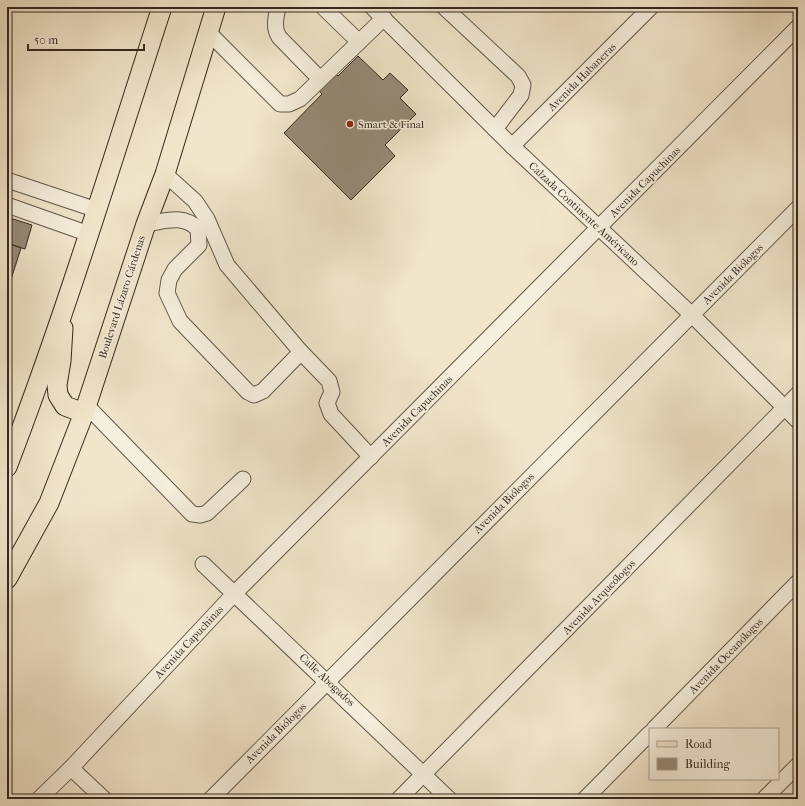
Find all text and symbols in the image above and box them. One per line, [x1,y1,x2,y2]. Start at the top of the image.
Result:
scale bar [28,26,144,52]
text: 50 m [34,33,58,47]
street label: Avenida Habaneras [545,40,619,114]
place label: Smart & Final [358,118,424,131]
marker: Smart & Final [345,119,355,129]
street label: Avenida Capuchinas [606,144,683,221]
street label: Calzada Continente Américano [526,159,642,269]
street label: Boulevard Lázaro Cárdenas [96,234,148,360]
street label: Avenida Biólogos [699,241,766,308]
street label: Avenida Capuchinas [378,373,455,450]
street label: Avenida Biólogos [470,470,537,537]
street label: Avenida Arqueólogos [559,557,638,638]
street label: Avenida Capuchinas [151,603,226,682]
street label: Avenida Oceanólogos [686,615,766,697]
street label: Calle Abogados [296,651,358,709]
street label: Avenida Biólogos [242,700,309,767]
legend [649,728,779,780]
text: Road [685,737,712,751]
text: Building [685,757,730,771]

